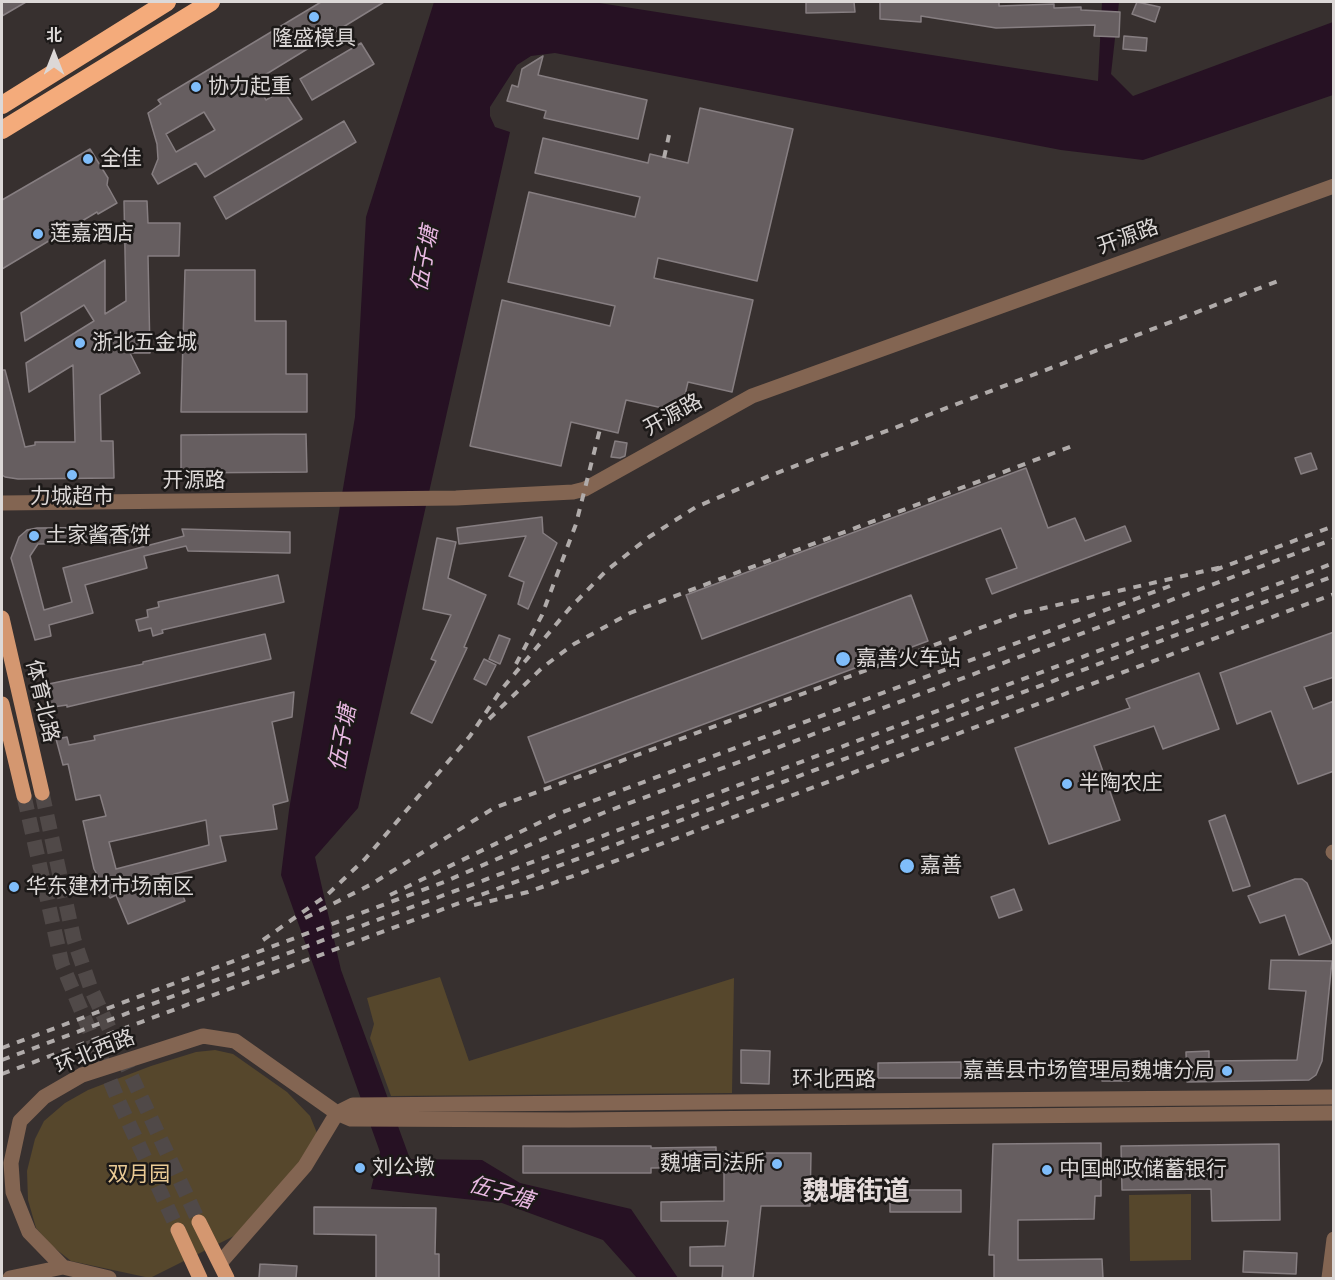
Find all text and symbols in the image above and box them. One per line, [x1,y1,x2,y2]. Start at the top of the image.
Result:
marker: 隆盛模具 [307,10,321,24]
north arrow [24,24,84,84]
place label: 隆盛模具 [272,26,356,52]
text: 北 [46,28,62,44]
place label: 协力起重 [208,74,292,100]
marker: 协力起重 [189,80,203,94]
place label: 全佳 [100,146,142,172]
marker: 全佳 [81,152,95,166]
street label: 开源路 [1094,214,1162,260]
place label: 莲嘉酒店 [50,221,134,247]
water label: 伍子塘 [406,224,444,294]
marker: 莲嘉酒店 [31,227,45,241]
place label: 浙北五金城 [92,330,197,356]
marker: 浙北五金城 [73,336,87,350]
street label: 开源路 [639,389,707,441]
marker: 力城超市 [65,468,79,482]
street label: 开源路 [163,468,225,494]
place label: 力城超市 [30,484,114,510]
place label: 土家酱香饼 [46,523,151,549]
marker: 土家酱香饼 [27,529,41,543]
place label: 嘉善火车站 [856,646,961,672]
marker: 嘉善火车站 [834,650,852,668]
street label: 体育北路 [20,657,64,745]
water label: 伍子塘 [324,703,362,773]
place label: 半陶农庄 [1079,771,1163,797]
marker: 半陶农庄 [1060,777,1074,791]
place label: 嘉善 [920,853,962,879]
marker: 嘉善 [898,857,916,875]
place label: 华东建材市场南区 [26,874,194,900]
marker: 华东建材市场南区 [7,880,21,894]
street label: 环北西路 [51,1025,139,1079]
place label: 嘉善县市场管理局魏塘分局 [963,1058,1215,1084]
marker: 嘉善县市场管理局魏塘分局 [1220,1064,1234,1078]
street label: 环北西路 [792,1067,876,1093]
place label: 魏塘司法所 [660,1151,765,1177]
place label: 刘公墩 [372,1155,435,1181]
marker: 魏塘司法所 [770,1157,784,1171]
place label: 中国邮政储蓄银行 [1059,1157,1227,1183]
marker: 刘公墩 [353,1161,367,1175]
park label: 双月园 [108,1162,170,1188]
marker: 中国邮政储蓄银行 [1040,1163,1054,1177]
water label: 伍子塘 [466,1171,536,1215]
district label: 魏塘街道 [802,1176,910,1208]

